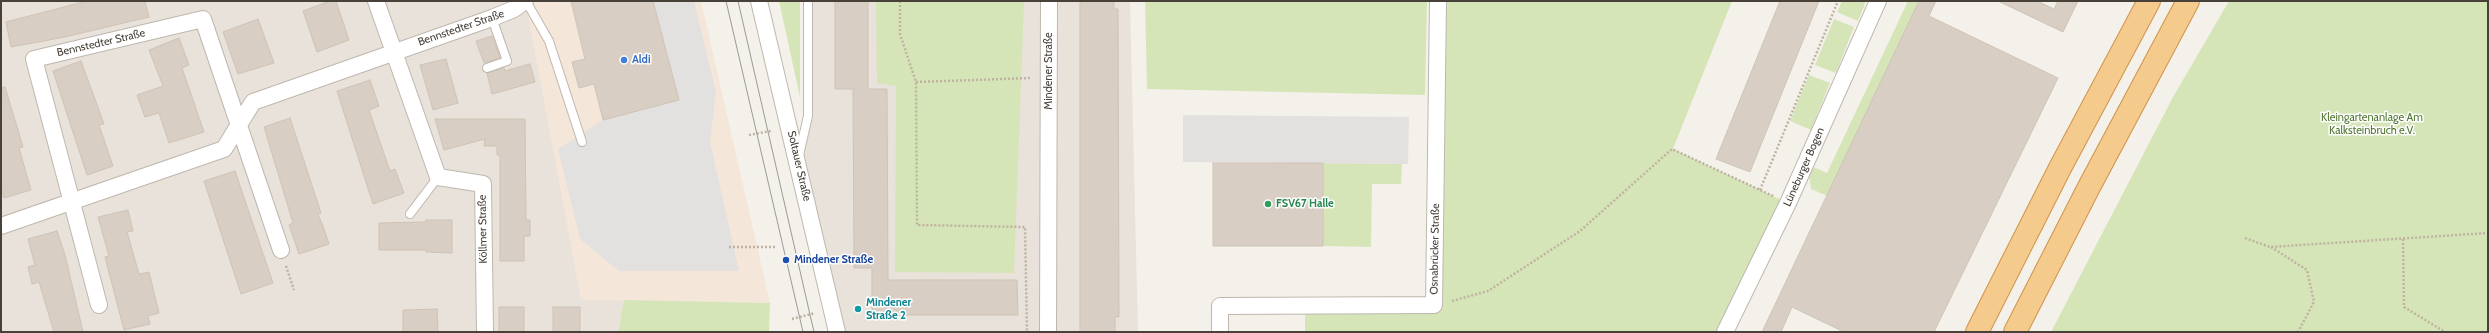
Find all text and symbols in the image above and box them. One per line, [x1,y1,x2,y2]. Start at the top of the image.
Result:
street label: Bennstedter Straße [416,7,506,49]
street label: Bennstedter Straße [56,26,146,60]
street label: Mindener Straße [1042,32,1056,110]
place label: Aldi [632,53,651,67]
marker: Aldi [619,55,629,65]
park label: Kleingartenanlage Am Kalksteinbruch e.V. [2321,111,2423,137]
street label: Lüneburger Bogen [1781,125,1827,209]
street label: Soltauer Straße [784,129,814,203]
street label: Köllmer Straße [476,194,490,264]
place label: FSV67 Halle [1276,197,1334,211]
marker: FSV67 Halle [1263,199,1273,209]
street label: Osnabrücker Straße [1428,203,1442,295]
place label: Mindener Straße [794,253,873,267]
marker: Mindener Straße [781,255,791,265]
place label: Mindener Straße 2 [866,296,911,322]
marker: Mindener Straße 2 [853,304,863,314]

